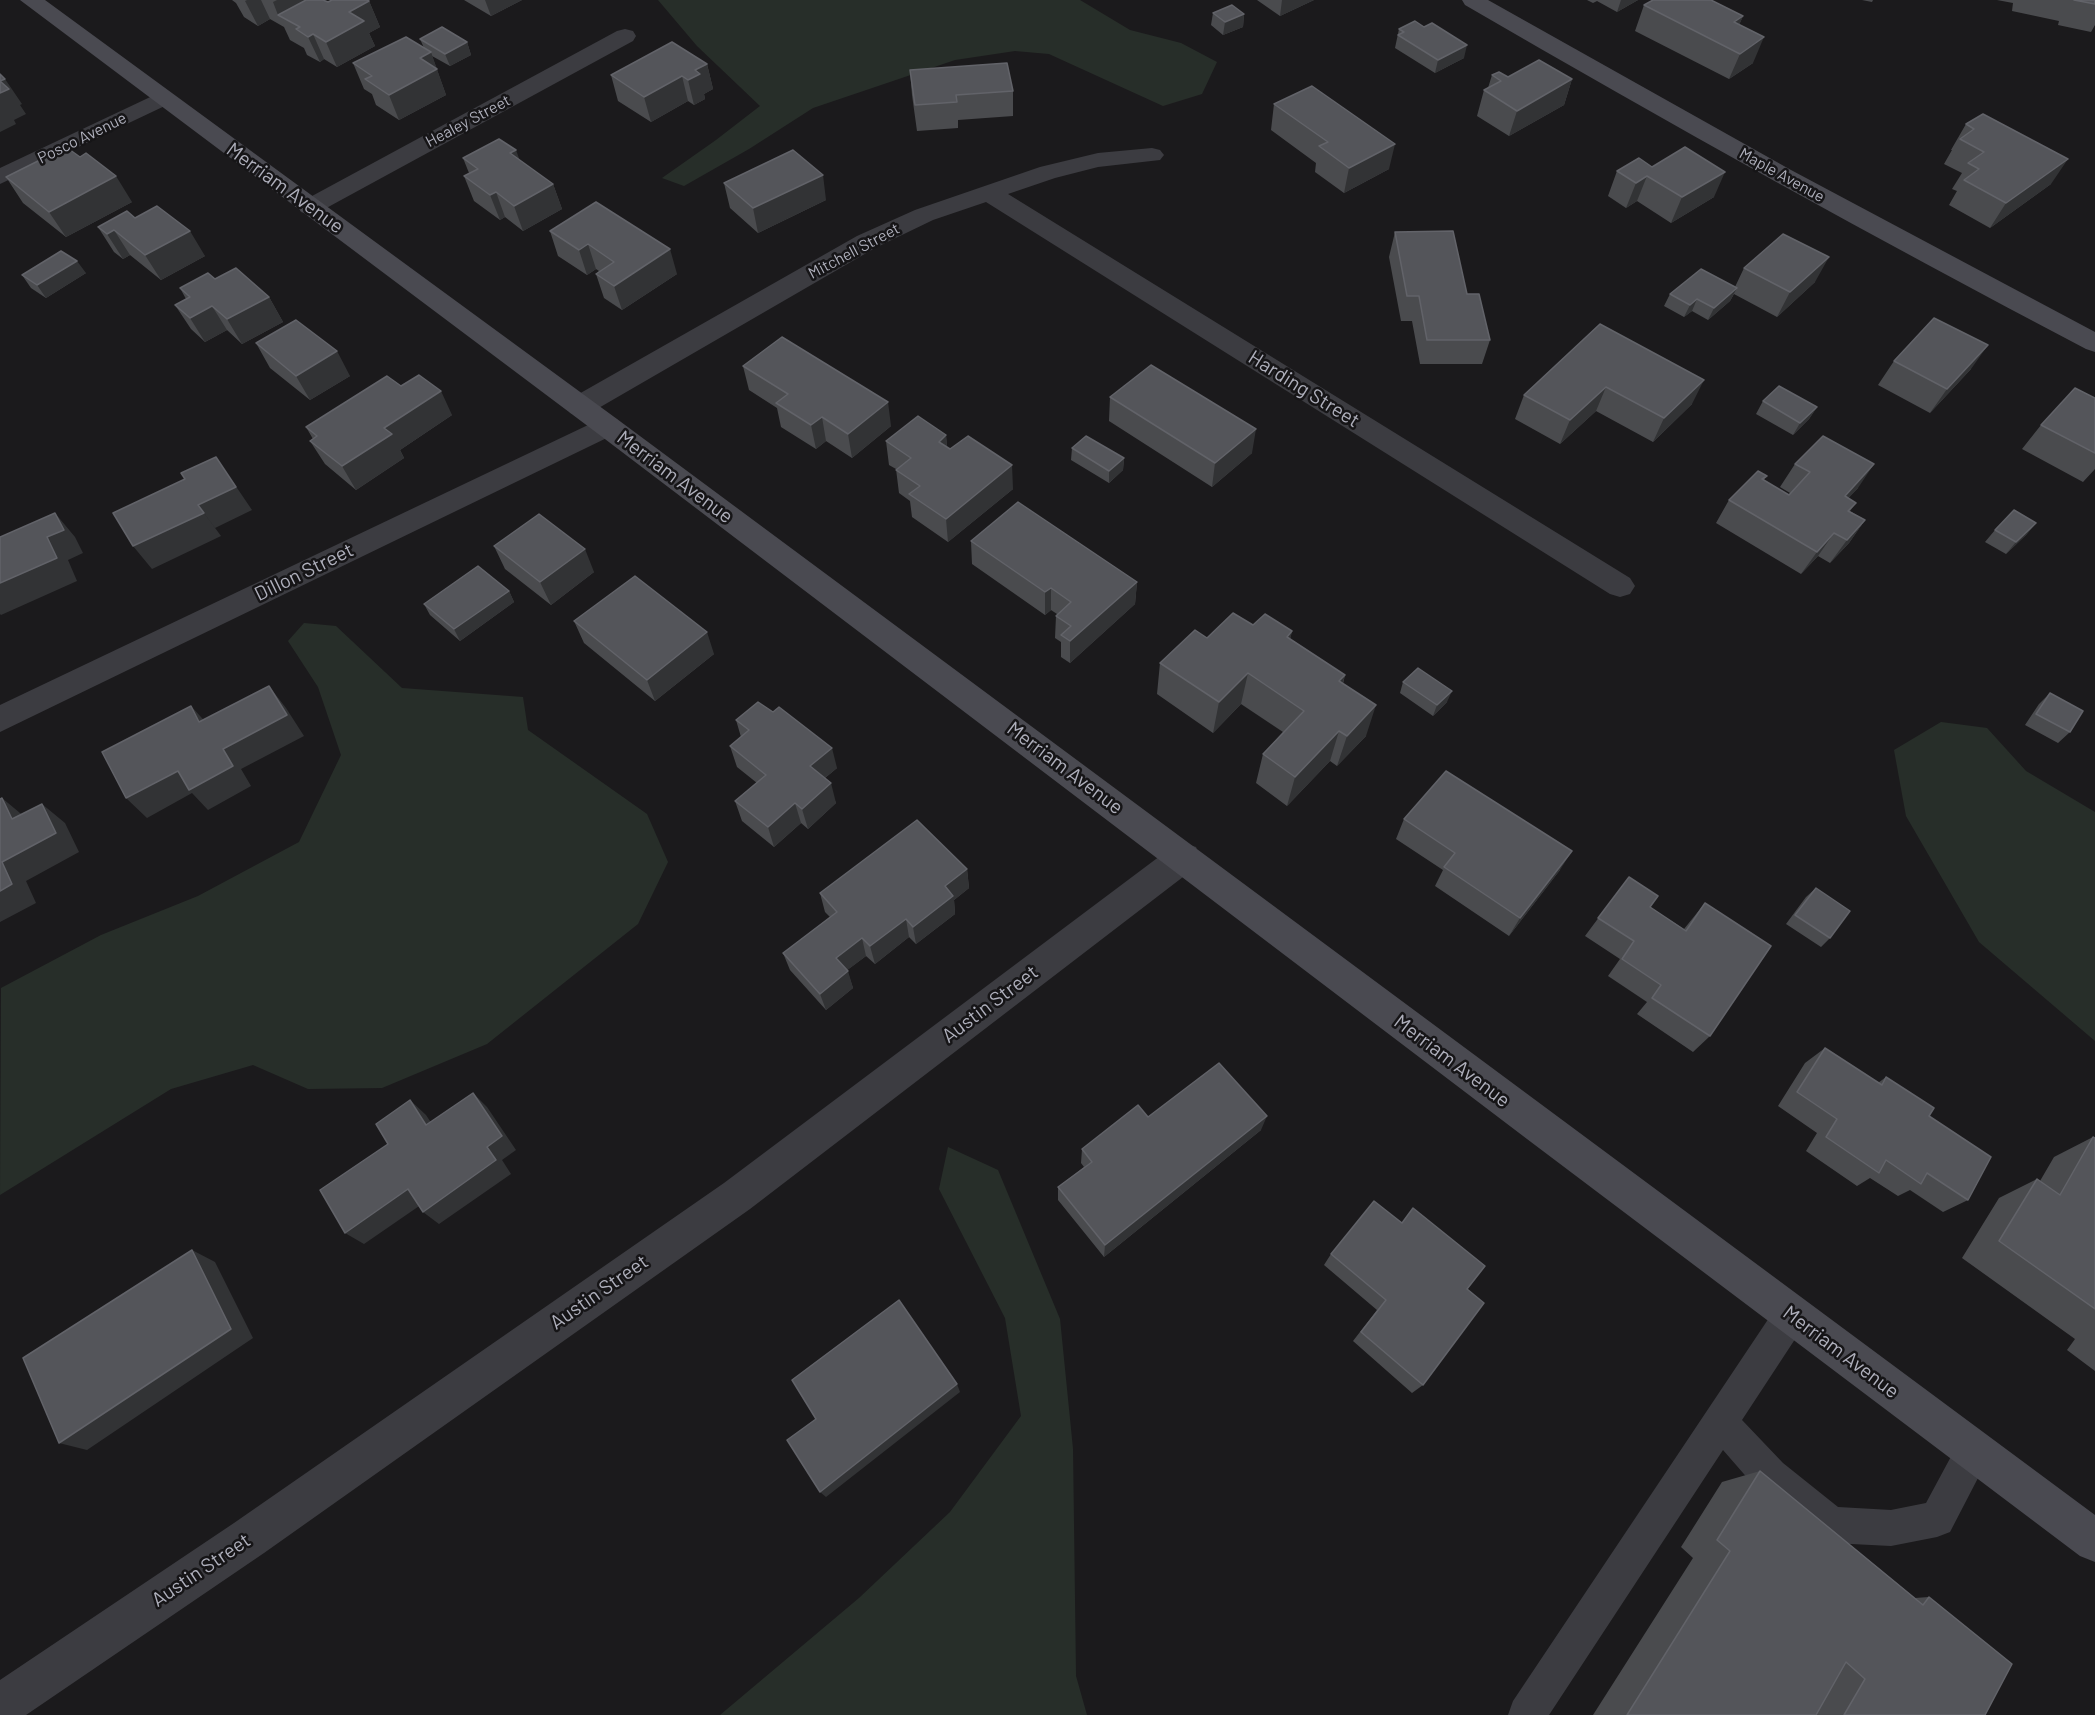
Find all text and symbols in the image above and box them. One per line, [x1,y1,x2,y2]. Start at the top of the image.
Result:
street label: Healey Street [422,91,514,151]
street label: Posco Avenue [34,108,130,168]
street label: Merriam Avenue [222,137,348,239]
street label: Maple Avenue [1736,144,1828,206]
street label: Mitchell Street [805,219,903,283]
street label: Harding Street [1244,345,1364,433]
street label: Merriam Avenue [612,426,738,528]
street label: Dillon Street [251,538,357,606]
street label: Merriam Avenue [1002,717,1128,819]
street label: Austin Street [937,960,1043,1048]
street label: Merriam Avenue [1389,1010,1515,1112]
street label: Austin Street [545,1249,653,1335]
street label: Merriam Avenue [1778,1301,1904,1403]
street label: Austin Street [147,1528,255,1612]

